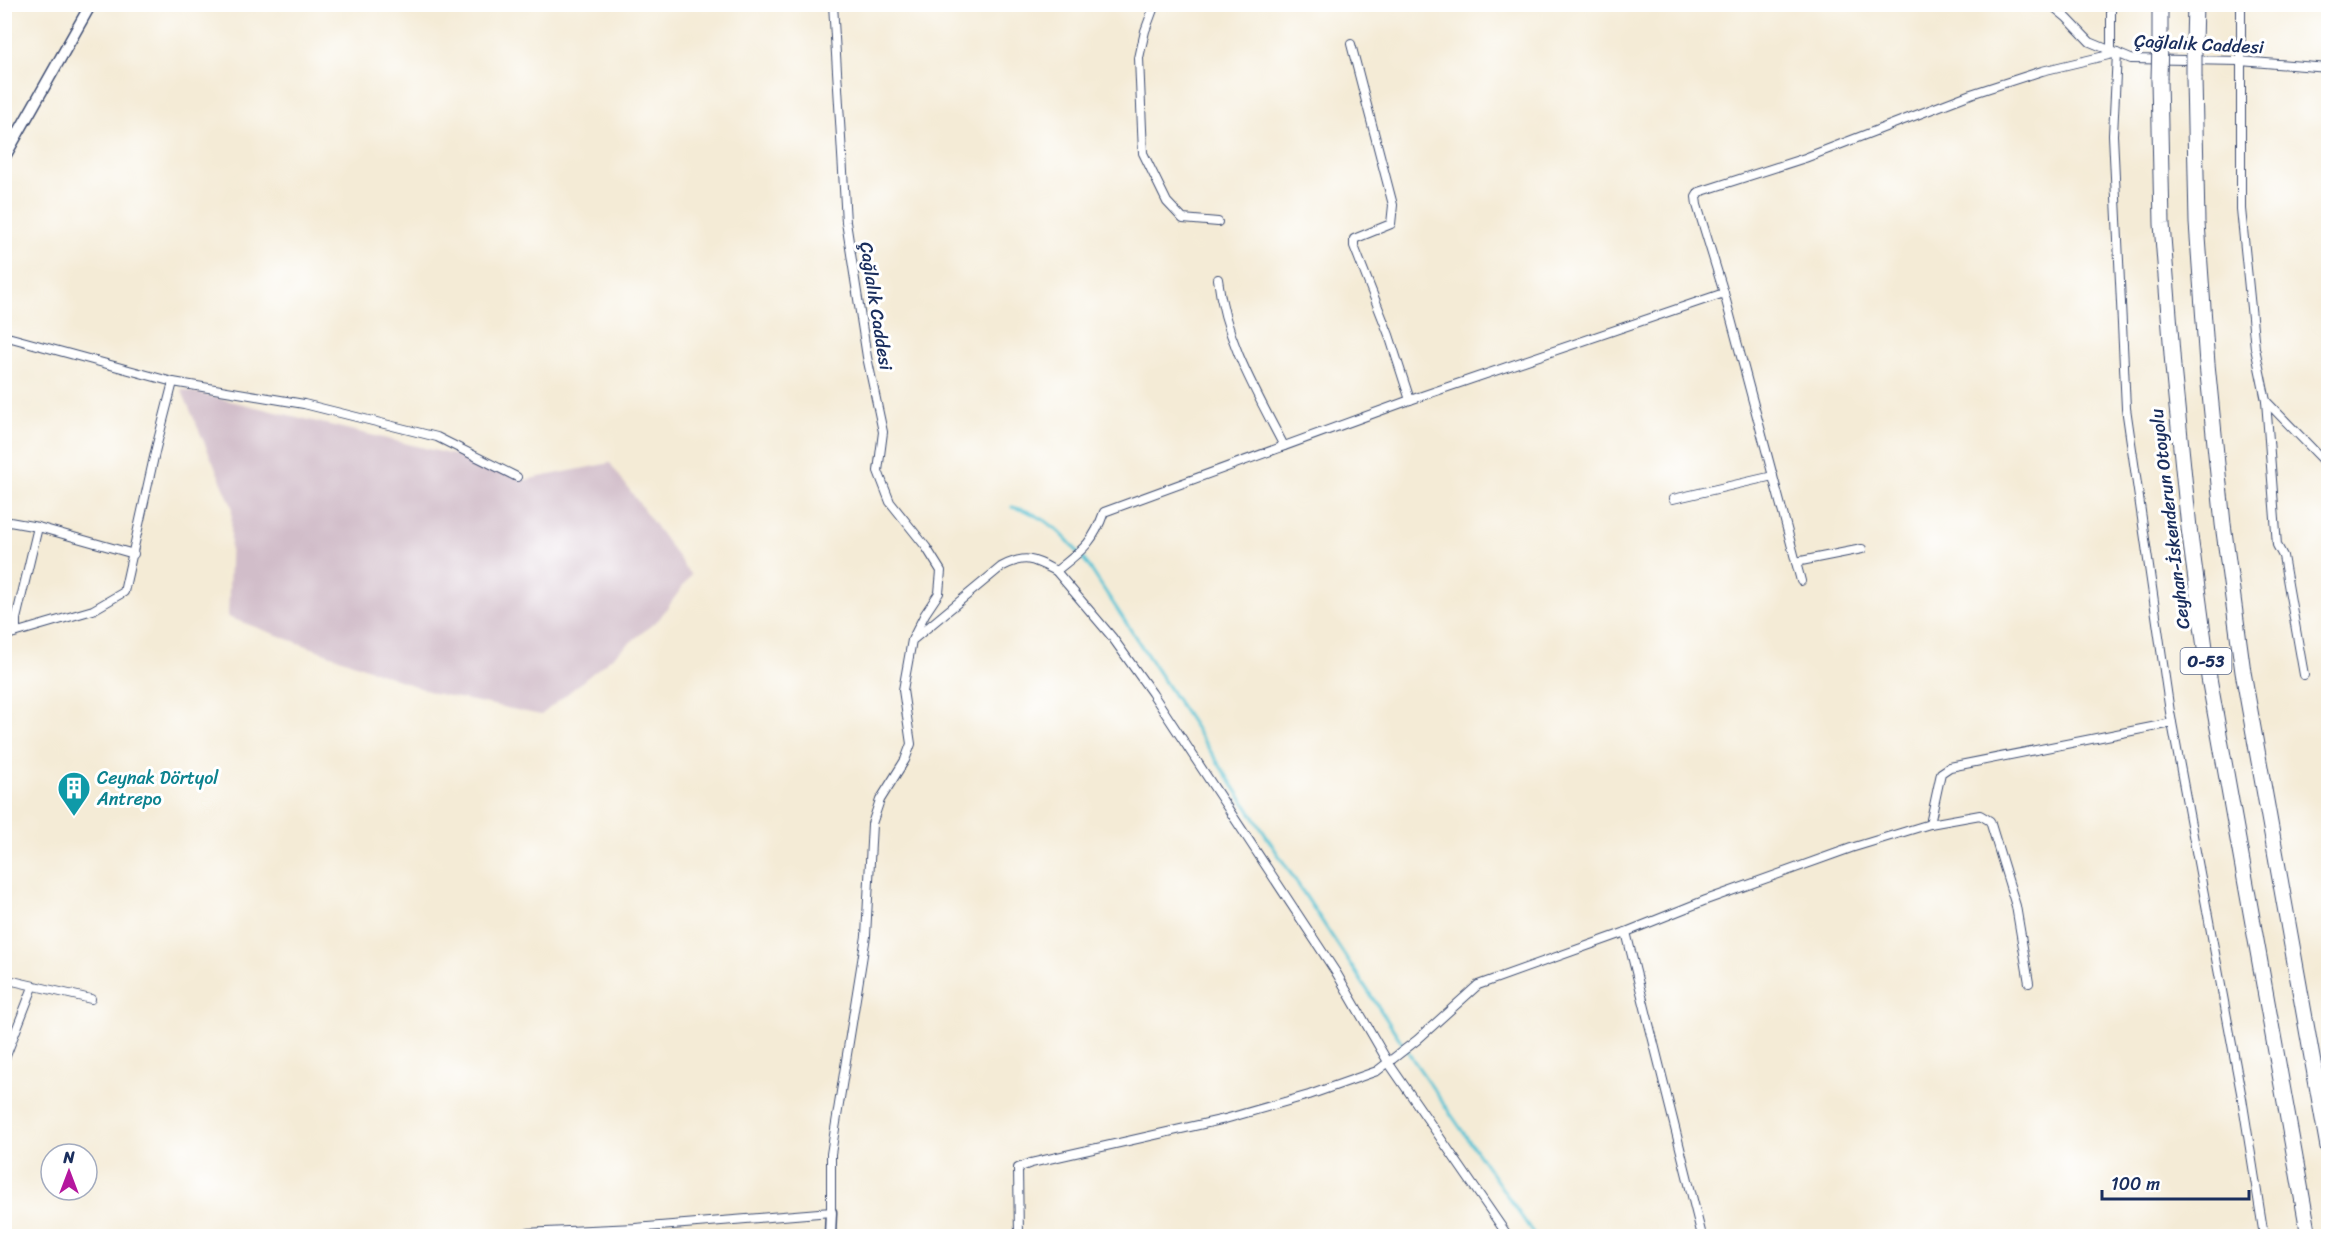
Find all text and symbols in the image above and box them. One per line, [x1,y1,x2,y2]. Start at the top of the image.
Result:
street label: Çağlalık Caddesi [2133,25,2266,63]
street label: Çağlalık Caddesi [850,239,902,374]
street label: Ceyhan-İskenderun Otoyolu [2141,407,2199,631]
road number: O-53 [2180,648,2232,674]
place label: Ceynak Dörtyol Antrepo [96,762,219,815]
building icon: Ceynak Dörtyol Antrepo [56,770,92,817]
north arrow [39,1142,99,1202]
text: N [62,1143,75,1172]
scale bar [2102,1163,2249,1201]
text: 100 m [2111,1168,2160,1200]

